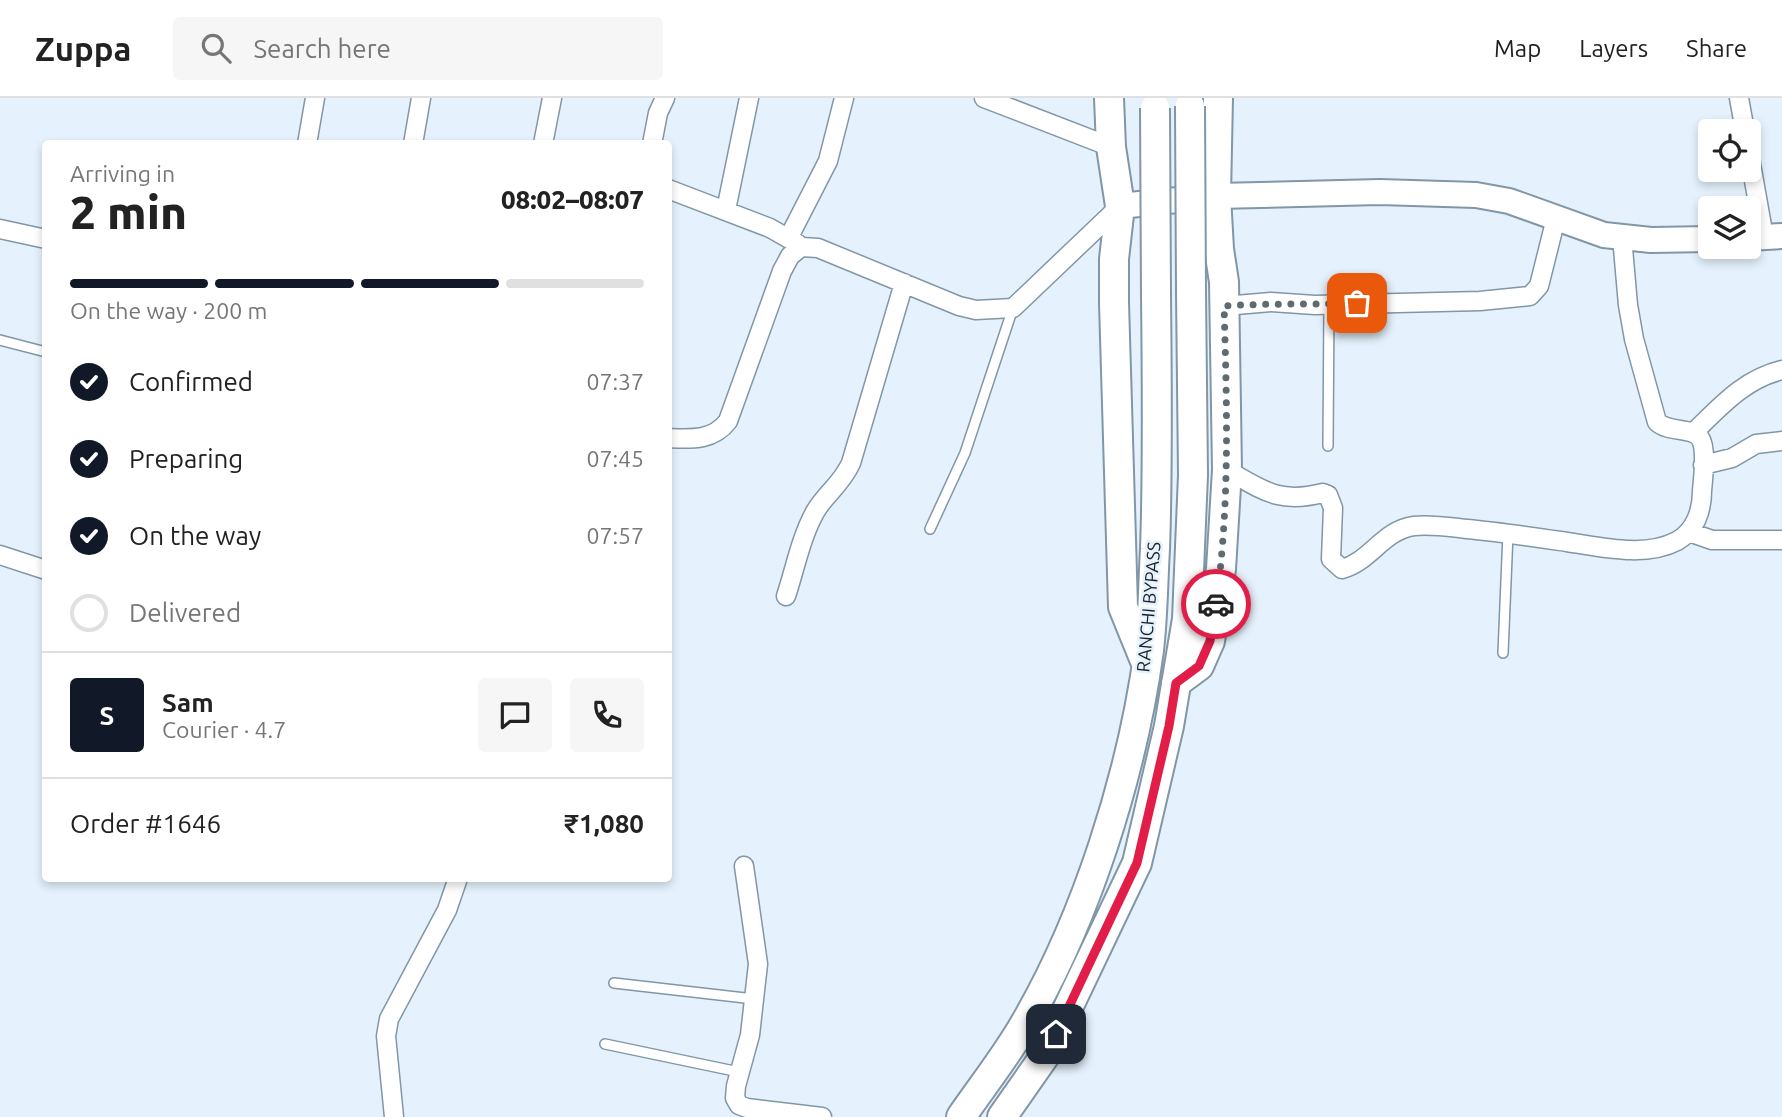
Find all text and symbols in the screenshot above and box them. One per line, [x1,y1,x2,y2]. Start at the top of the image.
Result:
search box [173,17,663,80]
icon: search [197,29,235,67]
text: Zuppa [35,30,131,67]
text: Search here [253,34,391,63]
text: Map [1494,35,1541,62]
text: Layers [1579,35,1648,62]
text: Share [1686,35,1747,62]
map controls [1698,119,1761,259]
button: locate [1698,119,1761,182]
text: Arriving in [70,161,175,186]
text: 08:02–08:07 [501,185,644,214]
text: 2 min [70,186,187,238]
button: layers [1698,196,1761,259]
pin [1327,273,1387,333]
icon: bag [1338,284,1376,322]
text: On the way · 200 m [70,298,267,323]
icon: check [70,363,108,401]
text: Confirmed [129,367,253,396]
text: 07:37 [586,369,644,394]
icon: check [70,440,108,478]
text: Preparing [129,444,243,473]
text: 07:45 [586,446,644,471]
icon: check [70,517,108,555]
text: On the way [129,521,261,550]
text: 07:57 [586,523,644,548]
street label: RANCHI BYPASS [1132,541,1164,673]
courier [1181,569,1251,639]
icon: car [1197,585,1235,623]
text: Delivered [129,598,241,627]
button: chat [478,678,552,752]
button: phone [570,678,644,752]
text: Sam [162,688,214,717]
text: S [100,701,114,730]
text: Courier · 4.7 [162,717,286,742]
text: Order #1646 [70,809,221,838]
text: ₹1,080 [564,809,644,838]
pin [1026,1004,1086,1064]
icon: home [1037,1015,1075,1053]

